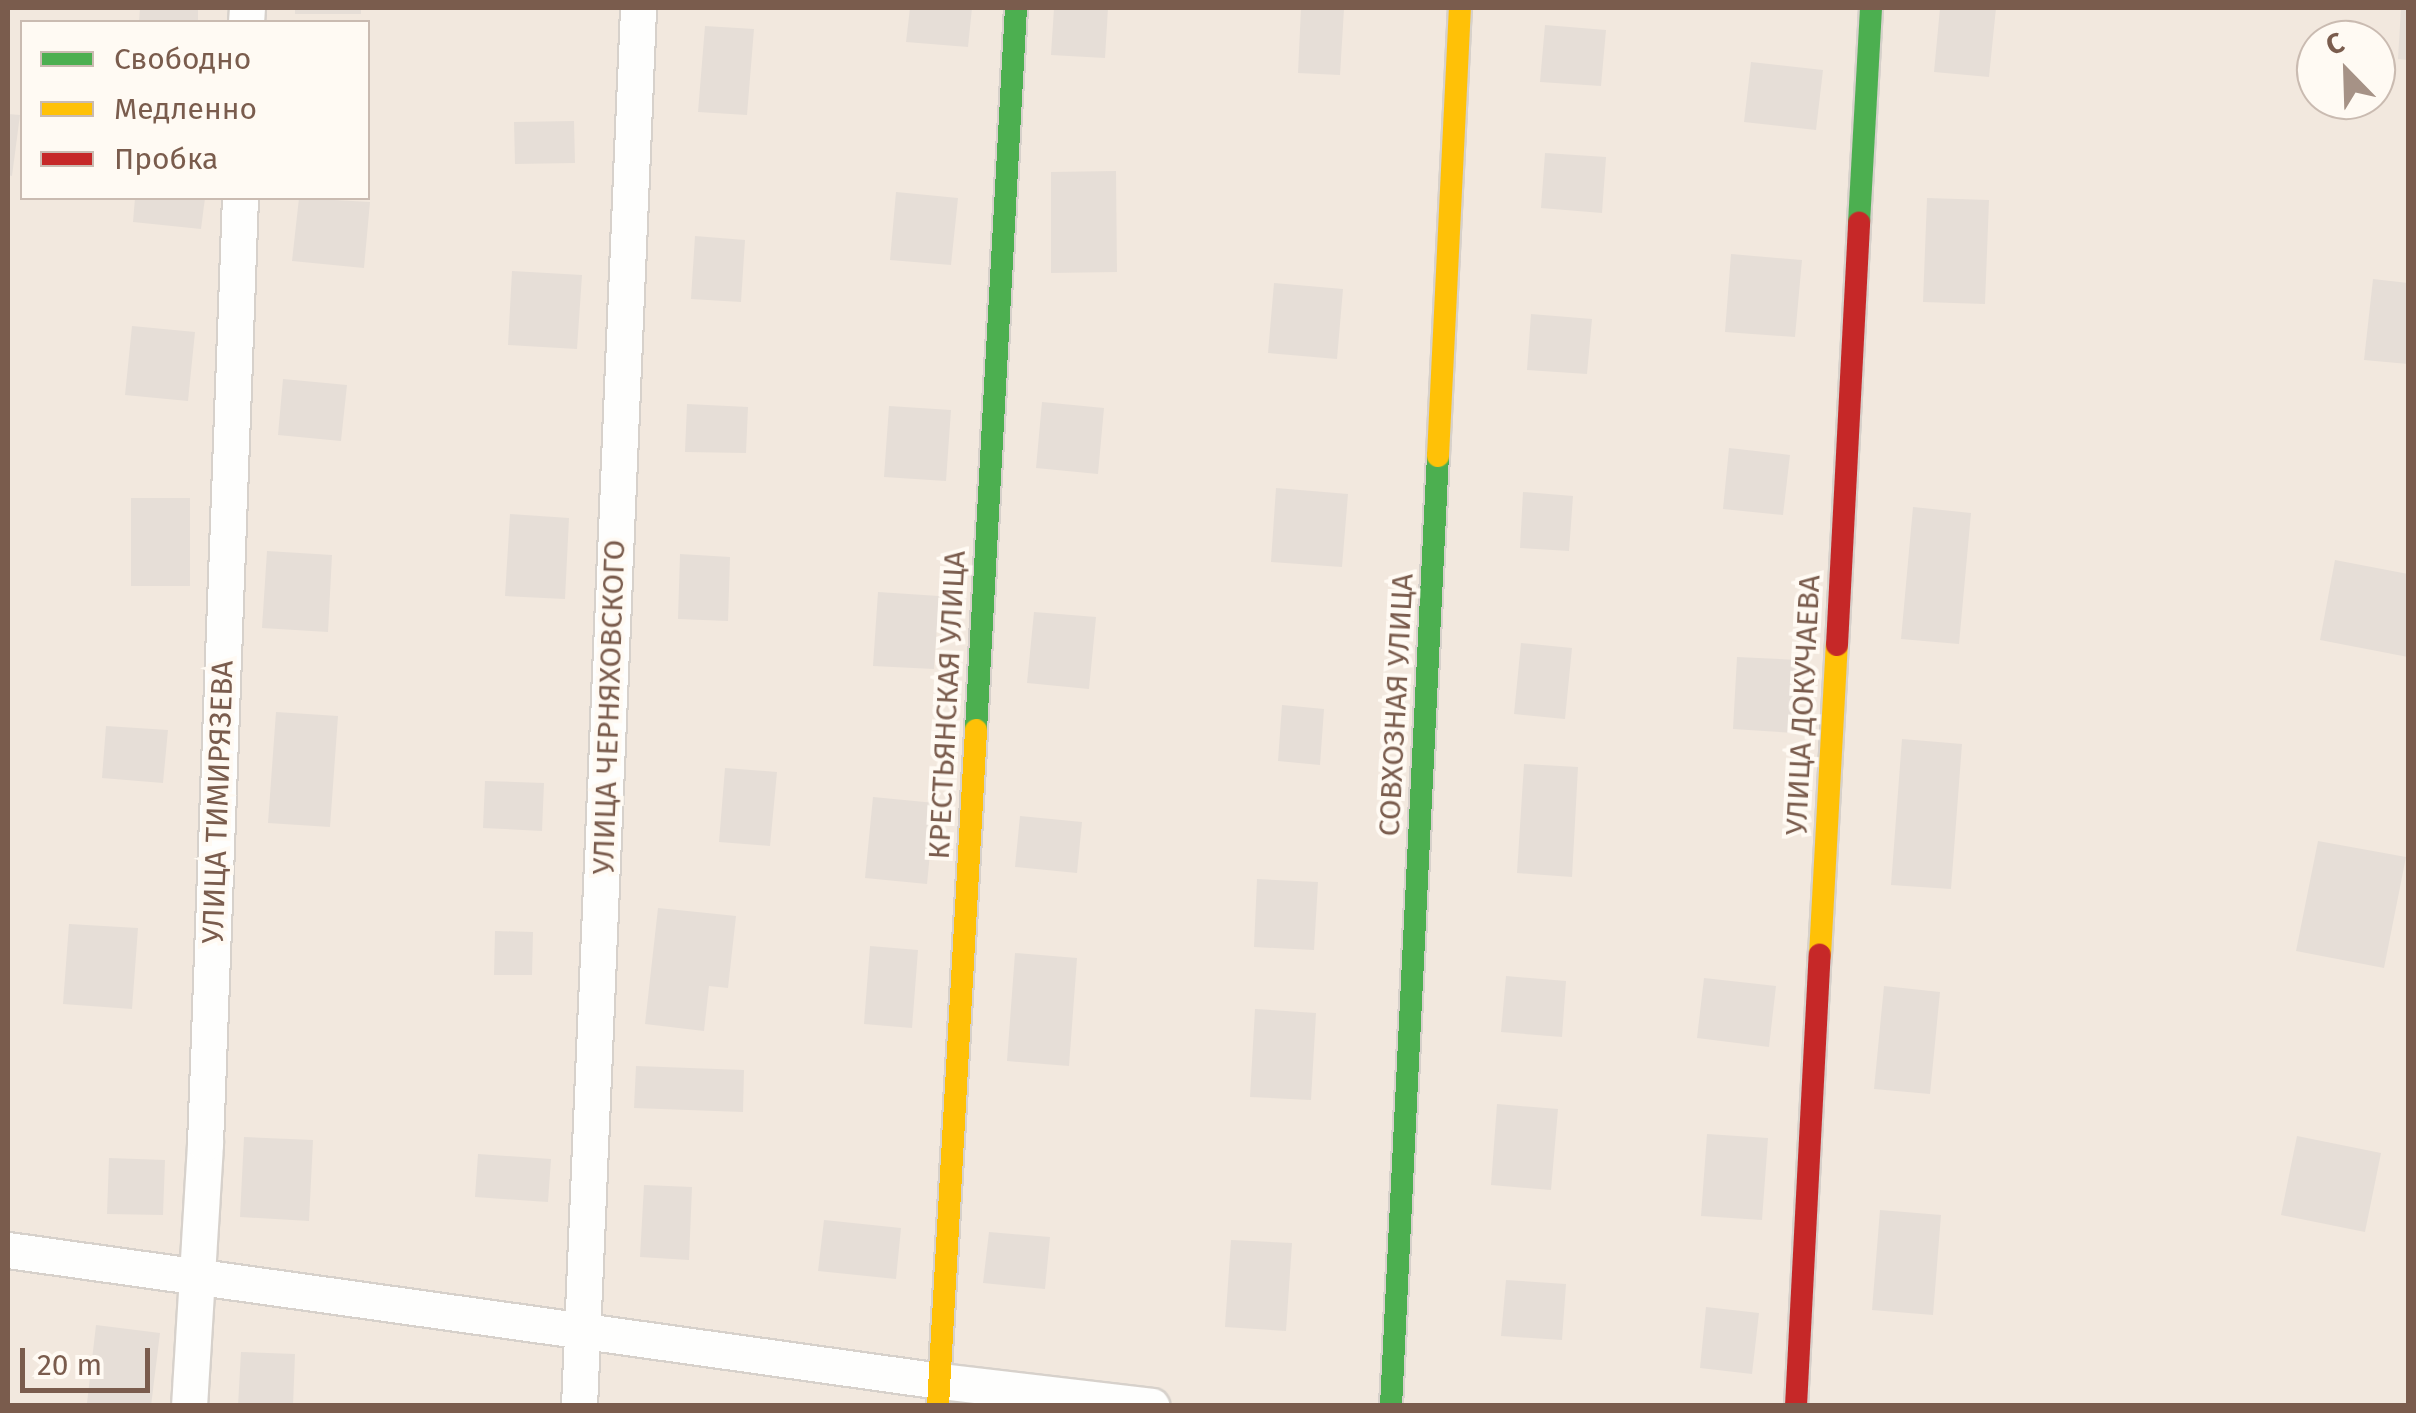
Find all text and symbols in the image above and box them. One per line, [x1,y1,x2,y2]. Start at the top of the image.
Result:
legend [20,20,370,200]
north arrow [2296,20,2396,120]
text: С [2321,25,2349,62]
text: Свободно [114,41,251,77]
text: Медленно [114,91,257,127]
text: Пробка [114,141,218,177]
street label: УЛИЦА ЧЕРНЯХОВСКОГО [585,539,633,875]
street label: КРЕСТЬЯНСКАЯ УЛИЦА [921,550,973,860]
street label: СОВХОЗНАЯ УЛИЦА [1371,573,1421,837]
street label: УЛИЦА ДОКУЧАЕВА [1778,574,1828,836]
street label: УЛИЦА ТИМИРЯЗЕВА [195,660,241,944]
scale bar [25,1328,155,1390]
text: 20 m [37,1347,102,1383]

